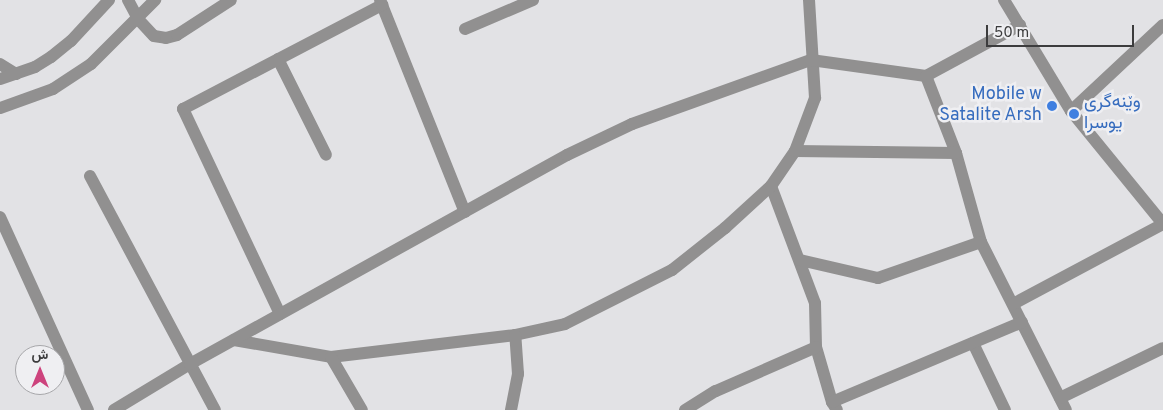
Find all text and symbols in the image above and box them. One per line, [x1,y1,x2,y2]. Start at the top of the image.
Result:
scale bar [988,15,1136,47]
text: 50 m [994,24,1029,43]
place label: Mobile w Satalite Arsh [938,85,1042,128]
place label: وێنەگری یوسرا [1084,93,1141,136]
marker: Mobile w Satalite Arsh [1046,100,1058,112]
marker: وێنەگری یوسرا [1068,108,1080,120]
north arrow [15,345,65,395]
text: ش [32,347,48,364]

